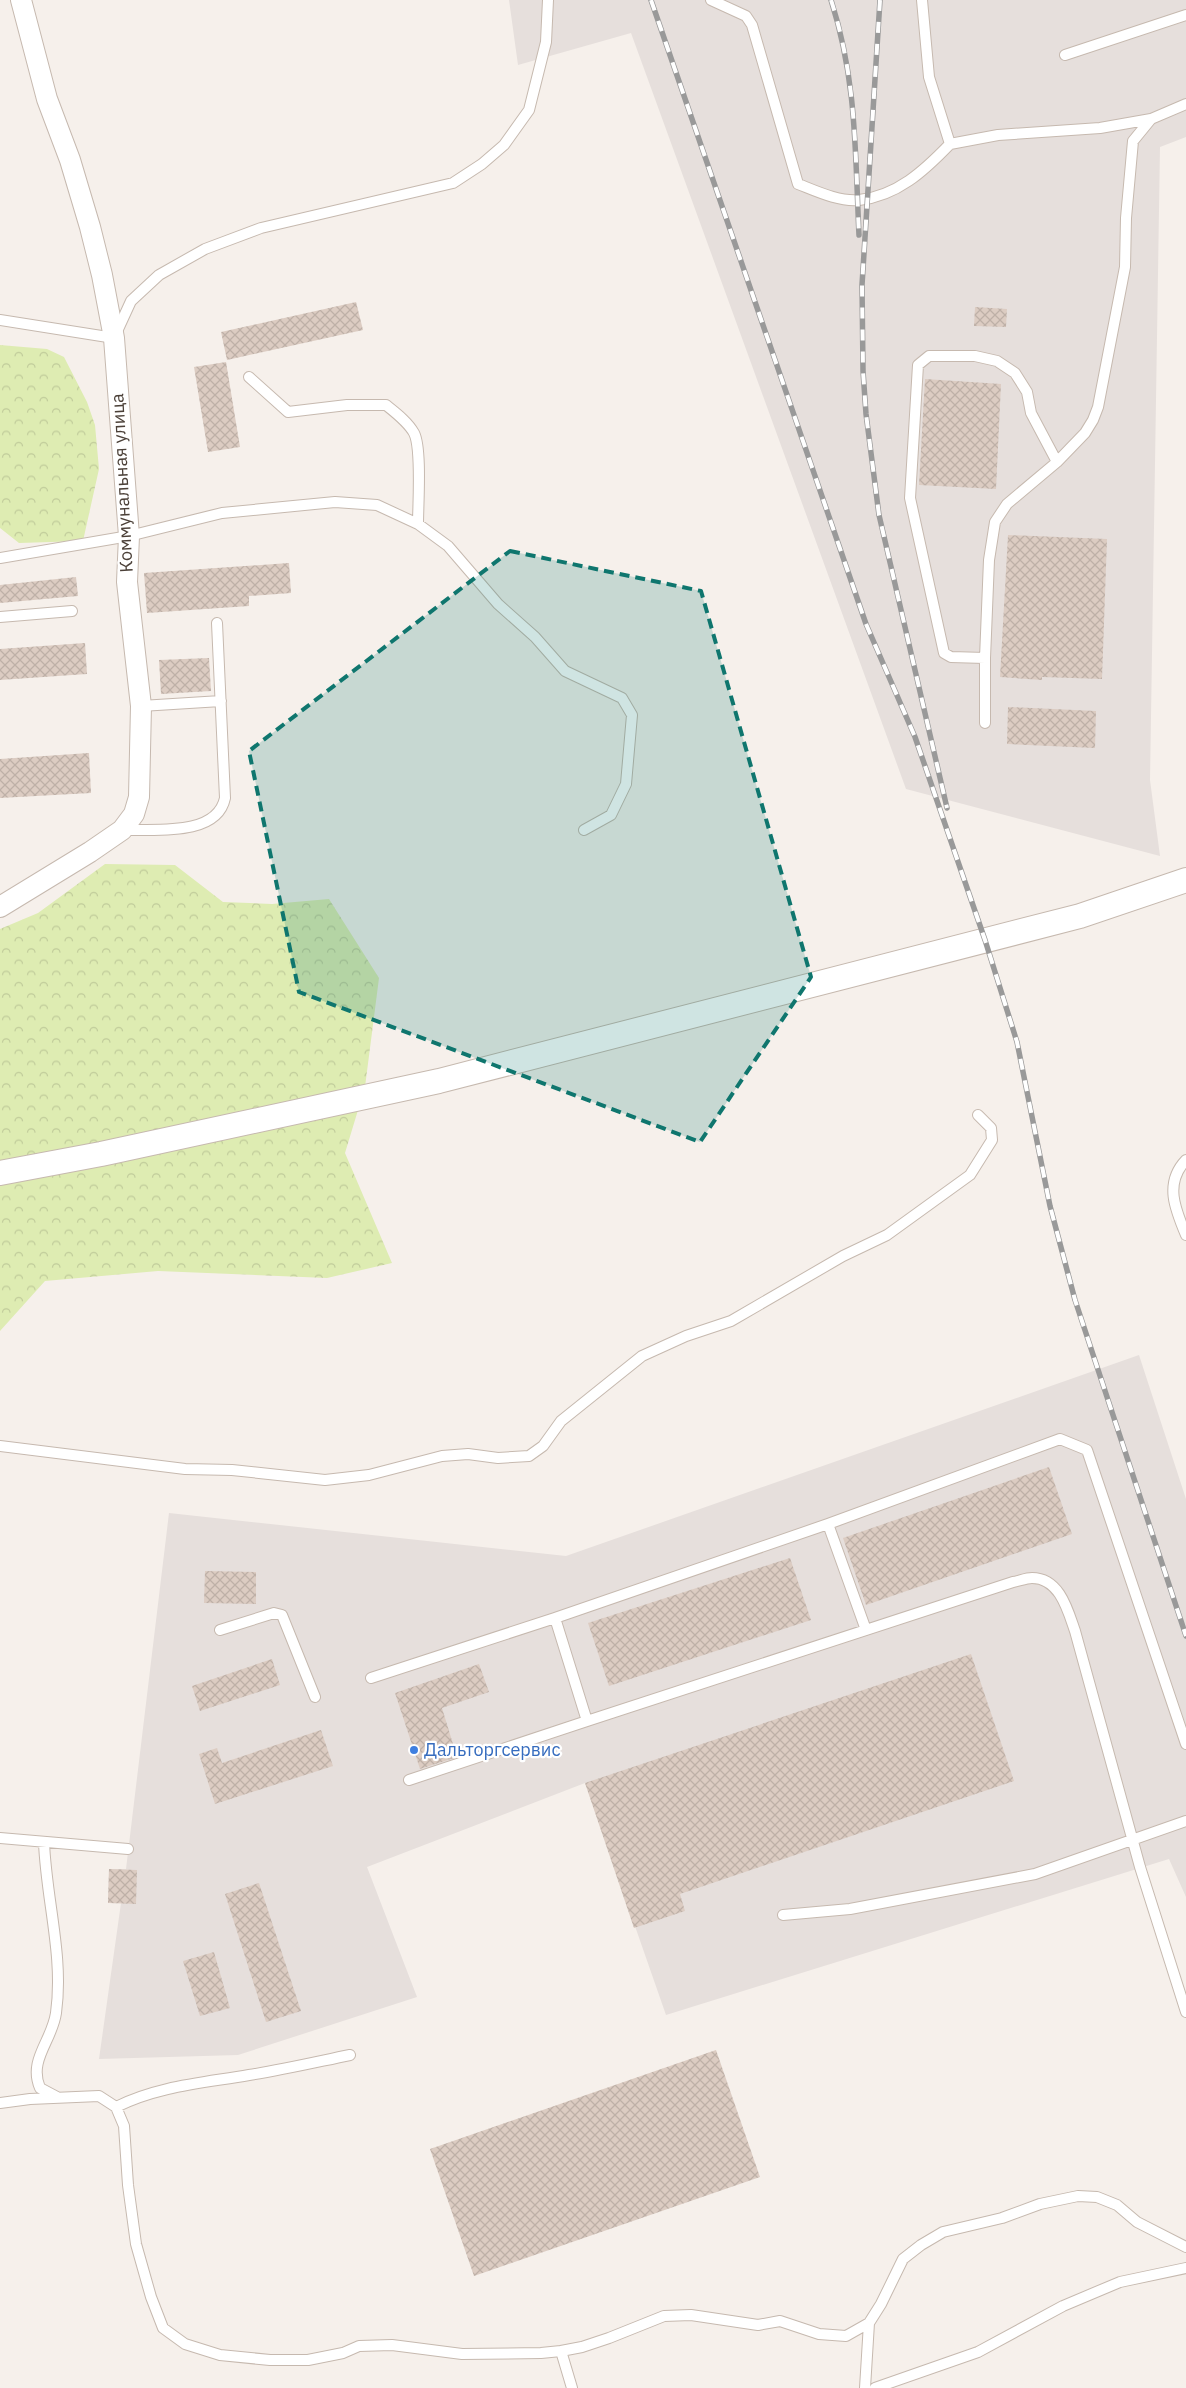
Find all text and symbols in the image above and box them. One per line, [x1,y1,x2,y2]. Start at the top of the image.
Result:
street label: Коммунальная улица [105,392,138,573]
place label: Дальторгсервис [424,1738,561,1761]
marker: Дальторгсервис [408,1744,420,1756]

